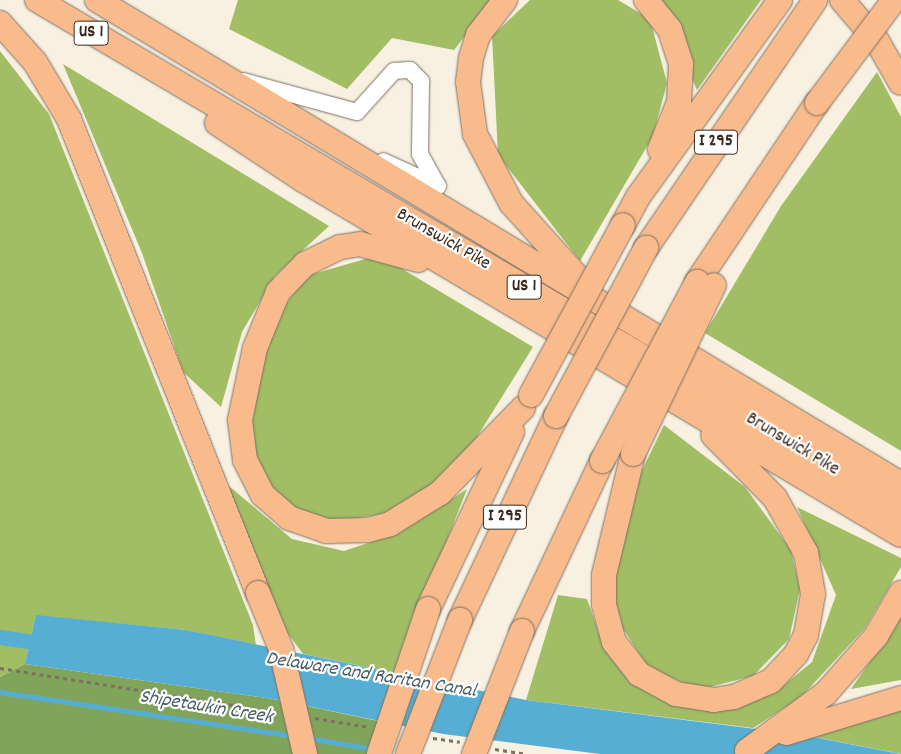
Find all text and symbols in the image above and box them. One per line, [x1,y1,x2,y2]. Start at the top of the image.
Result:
road number: US 1 [74,17,108,48]
road number: I 295 [694,126,738,158]
street label: Brunswick Pike [392,204,494,276]
road number: US 1 [506,272,542,302]
street label: Brunswick Pike [741,408,843,482]
road number: I 295 [482,502,528,532]
water label: Delaware and Raritan Canal [264,648,478,704]
water label: Shipetaukin Creek [138,686,274,730]

